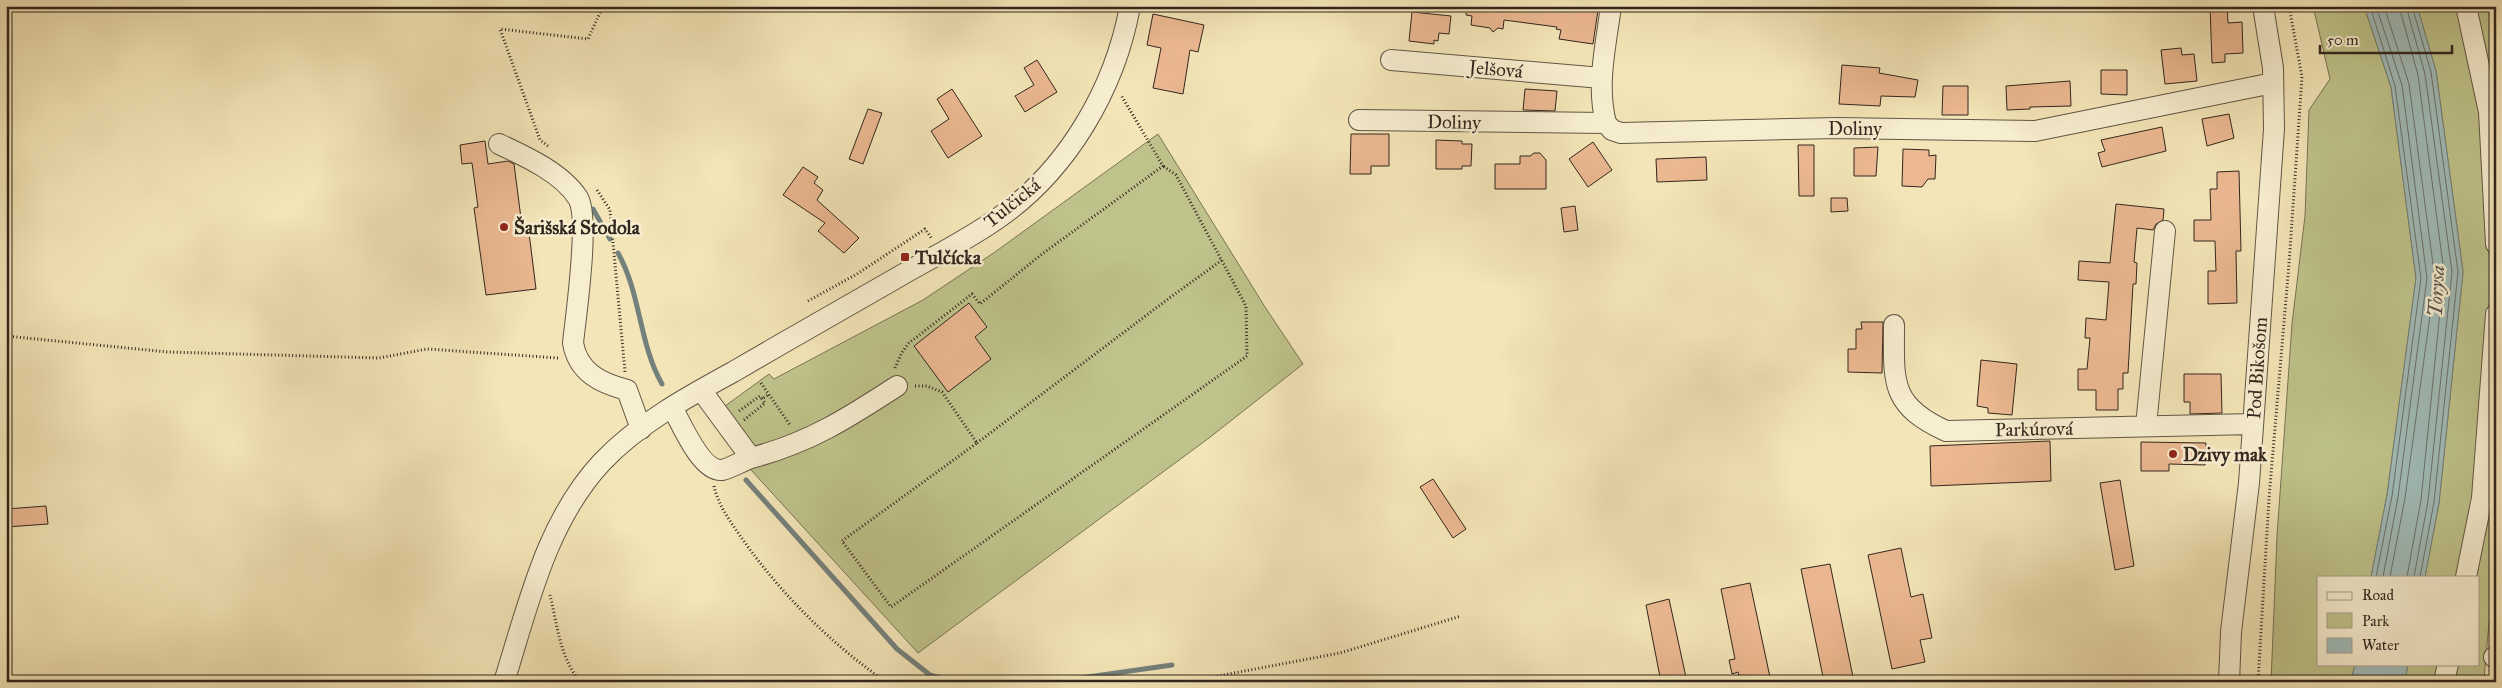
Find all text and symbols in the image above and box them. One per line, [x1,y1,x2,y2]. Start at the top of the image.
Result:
scale bar [2320,22,2452,54]
text: 50 m [2327,31,2359,49]
street label: Jelšová [1466,55,1525,84]
street label: Doliny [1427,110,1482,134]
street label: Doliny [1828,117,1883,140]
street label: Tulčická [979,173,1046,233]
place label: Šarišská Stodola [514,215,641,239]
marker: Šarišská Stodola [498,221,510,233]
place label: Tulčícka [914,246,982,269]
marker: Tulčícka [899,251,911,263]
water label: Torysa [2423,265,2449,317]
street label: Pod Bikošom [2242,316,2272,420]
street label: Parkúrová [1995,417,2074,441]
place label: Dzivy mak [2183,443,2268,467]
marker: Dzivy mak [2167,448,2179,460]
legend [2317,576,2480,666]
text: Road [2362,586,2394,604]
text: Park [2362,612,2389,630]
text: Water [2362,636,2399,654]

